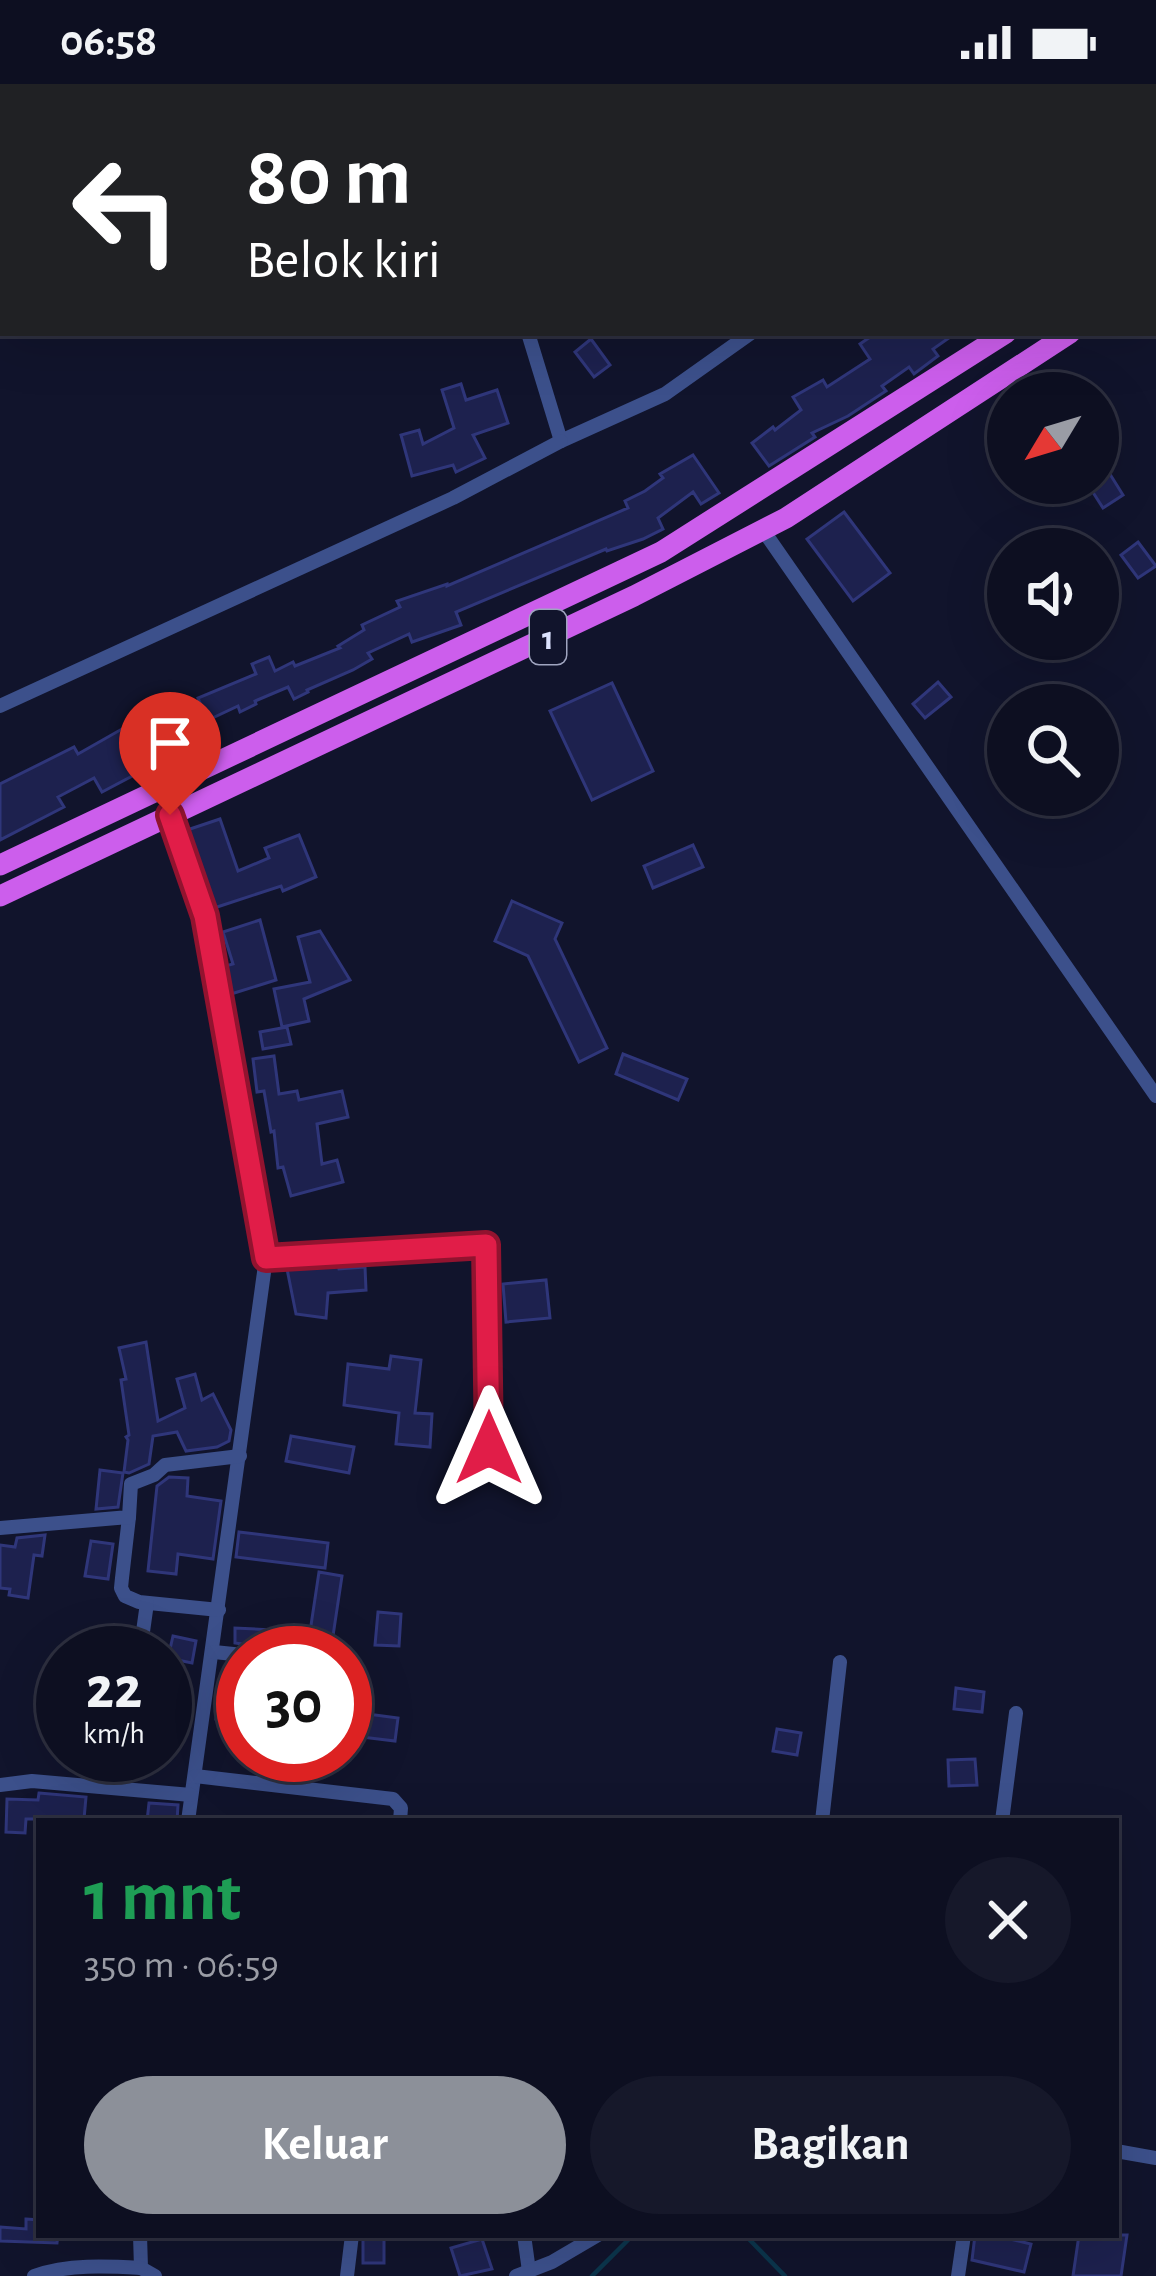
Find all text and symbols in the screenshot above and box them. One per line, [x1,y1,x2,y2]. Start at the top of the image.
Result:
text: 06:58 [60,19,157,64]
icon: left [48,132,204,288]
text: 80 m [246,136,412,220]
text: Belok kiri [246,234,441,288]
north arrow [987,372,1119,504]
map controls [987,372,1119,816]
button: sound [987,528,1119,660]
road number: 1 [530,610,566,664]
button: search [987,684,1119,816]
pin [119,692,221,815]
icon: arrive [137,710,203,776]
position arrow [426,1385,552,1511]
speed limit sign: 30 [216,1626,372,1782]
text: 22 [86,1659,142,1719]
text: km/h [83,1719,145,1749]
button: close [945,1857,1071,1983]
text: 1 mnt [84,1861,241,1933]
text: 350 m · 06:59 [84,1946,279,1985]
button: Keluar [84,2076,566,2214]
button: Bagikan [590,2076,1071,2214]

